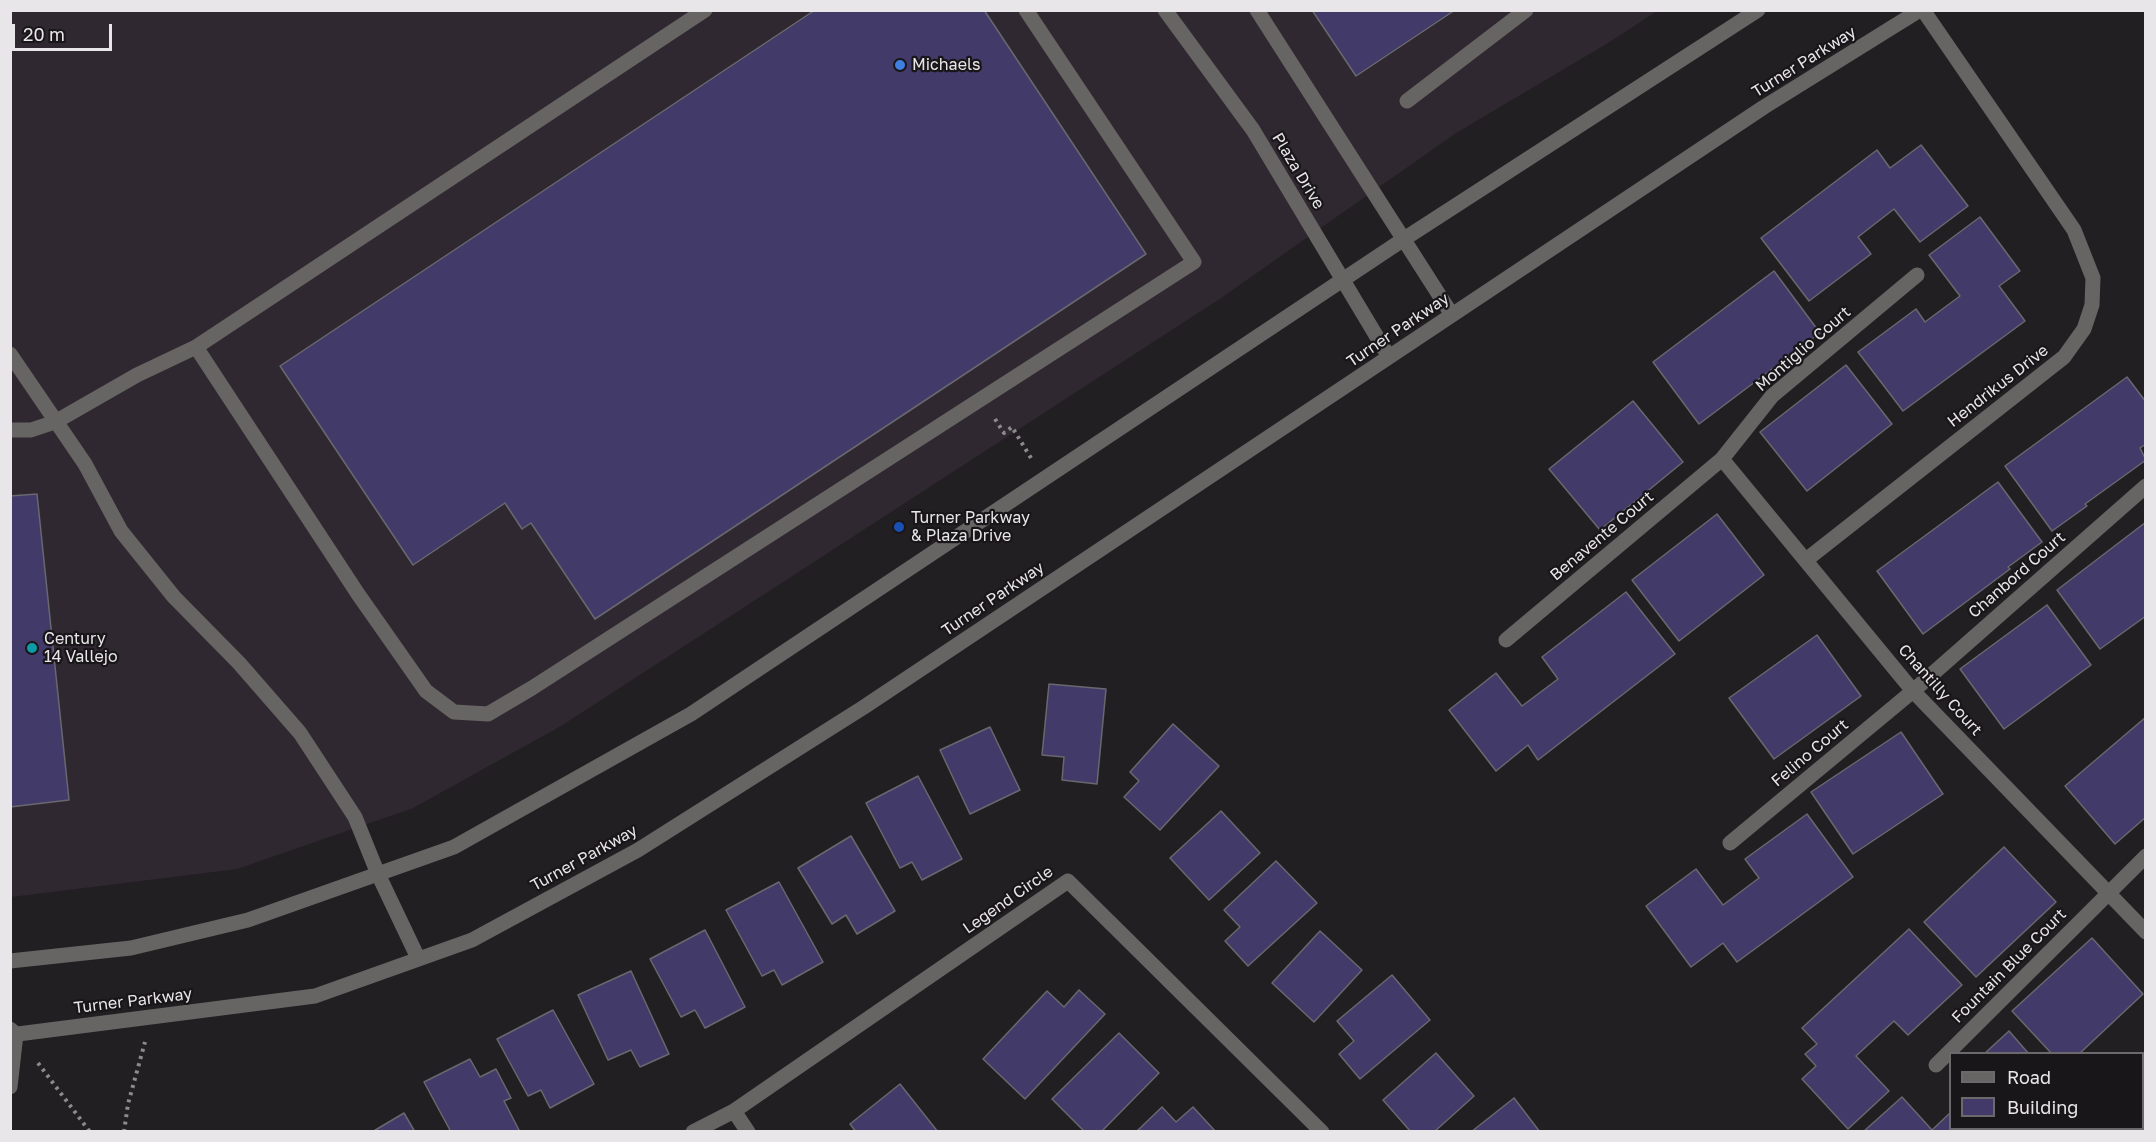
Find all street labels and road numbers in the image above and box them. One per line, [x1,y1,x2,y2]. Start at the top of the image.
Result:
street label: Turner Parkway [1749,22,1859,102]
street label: Plaza Drive [1268,129,1328,213]
street label: Turner Parkway [1343,289,1453,371]
street label: Montiglio Court [1752,302,1854,396]
street label: Hendrikus Drive [1944,341,2052,431]
street label: Benavente Court [1546,487,1658,585]
street label: Chanbord Court [1965,528,2069,622]
street label: Turner Parkway [938,558,1048,640]
street label: Chantilly Court [1894,640,1986,740]
street label: Felino Court [1768,715,1852,791]
street label: Turner Parkway [527,821,641,895]
street label: Legend Circle [959,862,1057,938]
street label: Fountain Blue Court [1948,905,2070,1027]
street label: Turner Parkway [73,984,193,1018]

